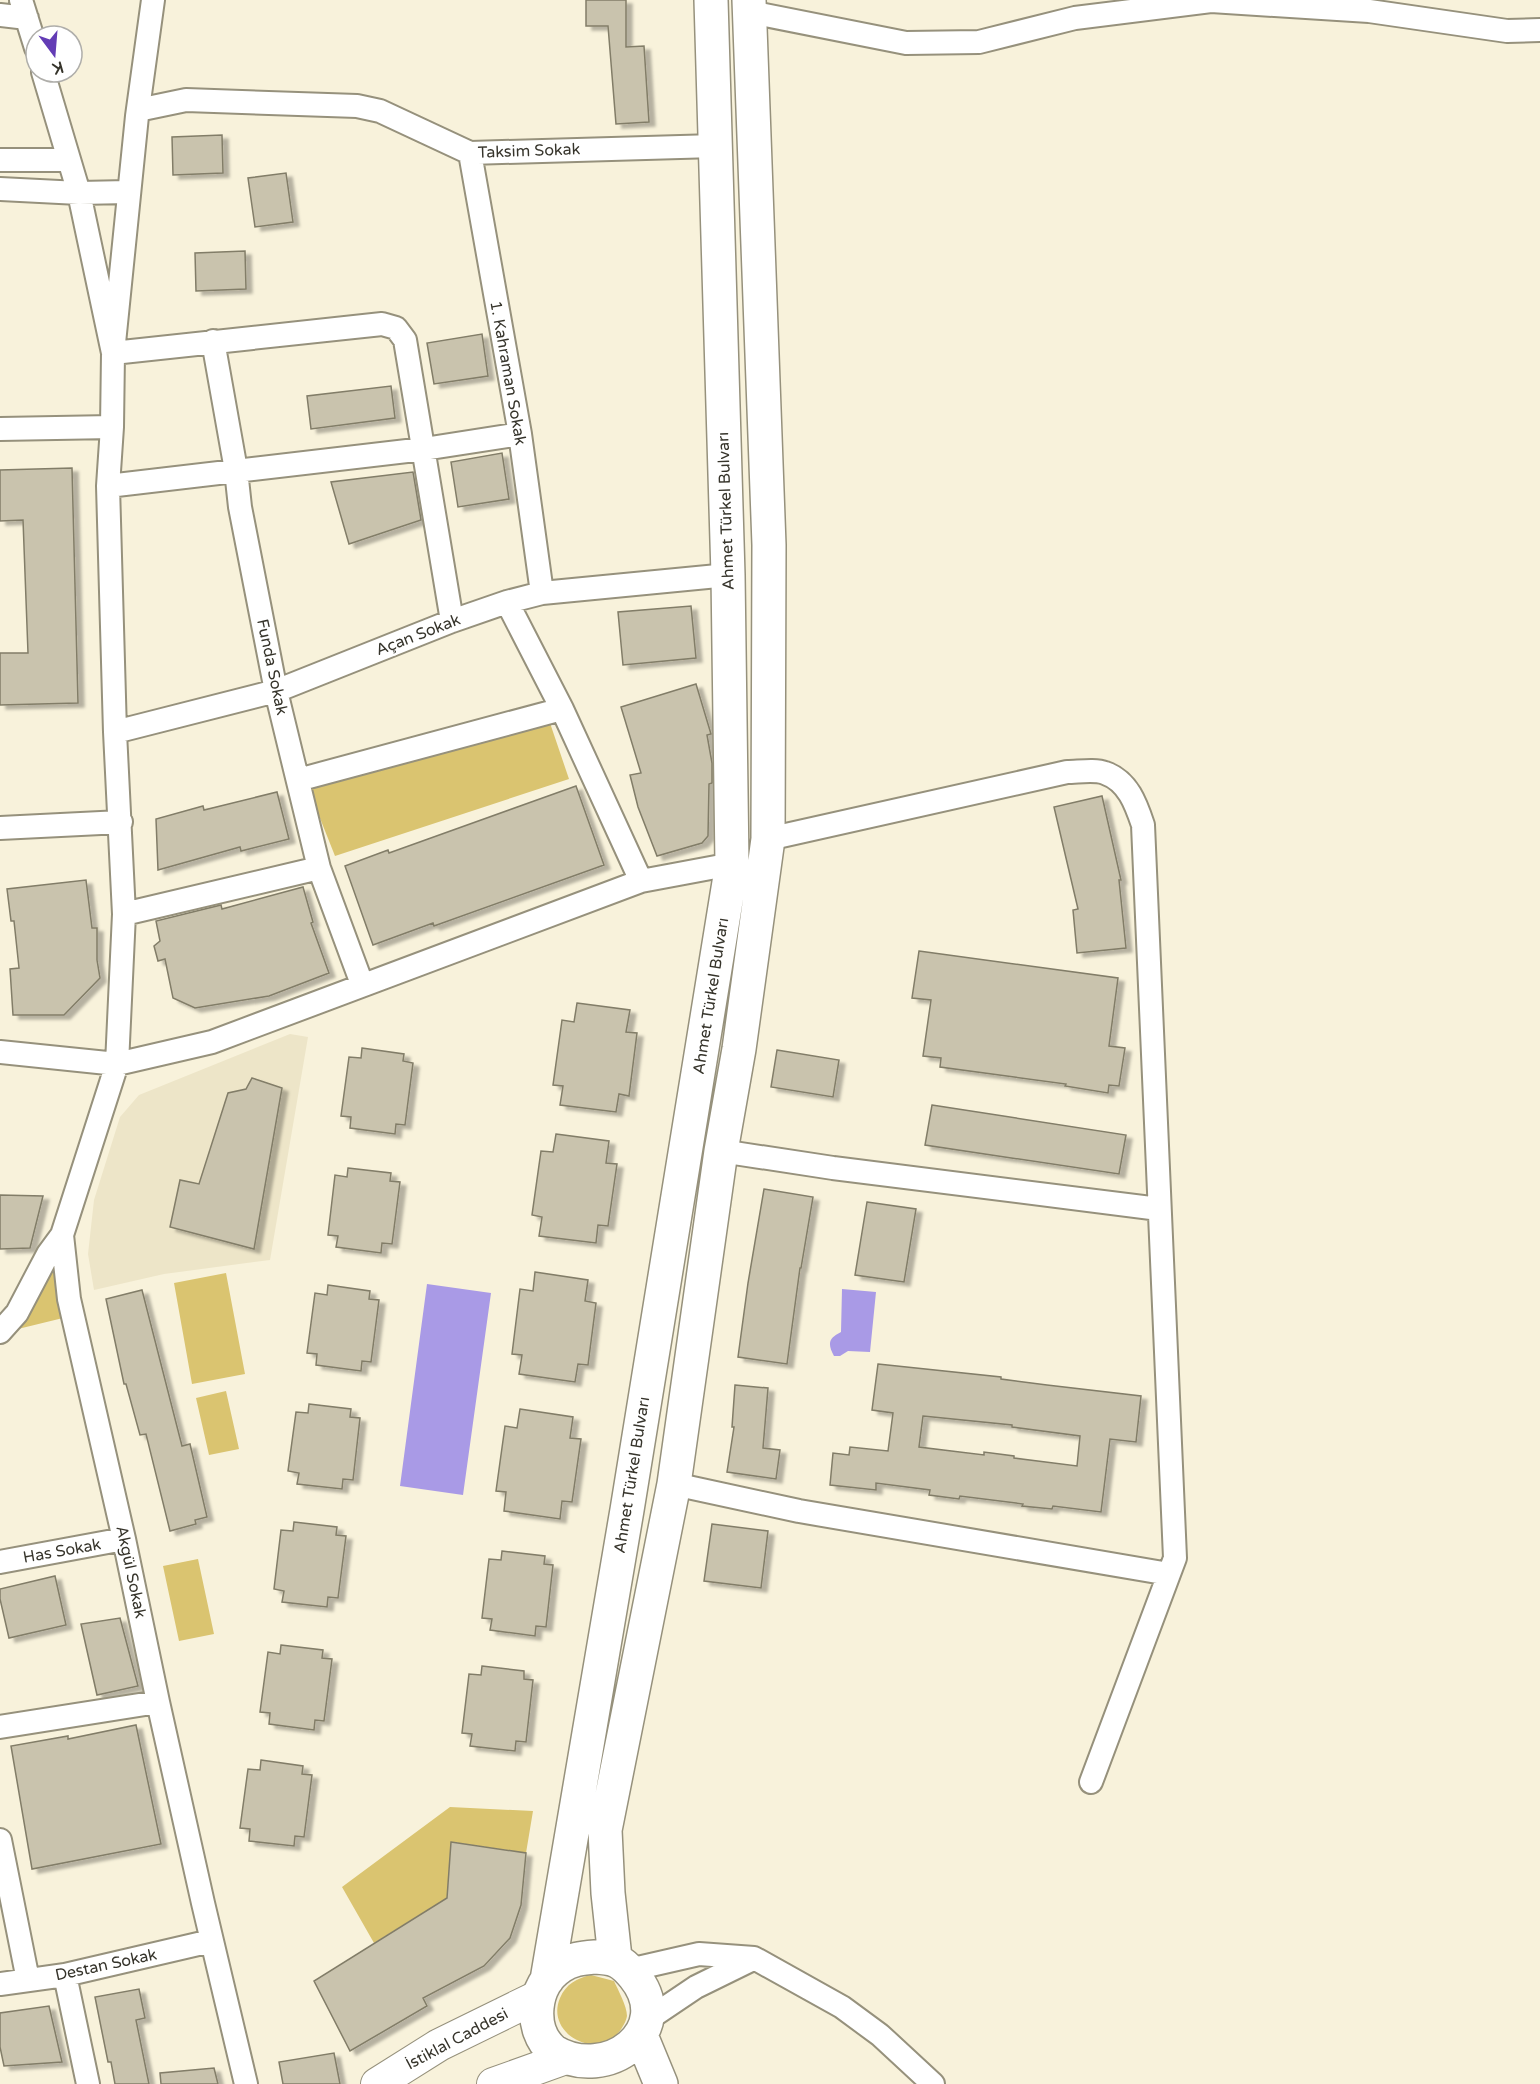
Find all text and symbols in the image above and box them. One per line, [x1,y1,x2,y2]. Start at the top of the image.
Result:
north arrow [24,24,84,84]
text: K [50,56,66,79]
street label: Taksim Sokak [477,139,581,163]
street label: 1. Kahraman Sokak [485,299,531,447]
street label: Ahmet Türkel Bulvarı [713,432,739,590]
street label: Açan Sokak [373,610,463,660]
street label: Funda Sokak [252,617,292,717]
street label: Ahmet Türkel Bulvarı [689,916,733,1076]
street label: Ahmet Türkel Bulvarı [610,1395,654,1555]
street label: Akgül Sokak [111,1524,151,1620]
street label: Has Sokak [21,1534,103,1568]
street label: Destan Sokak [53,1944,159,1986]
street label: İstiklal Caddesi [402,2004,512,2074]

